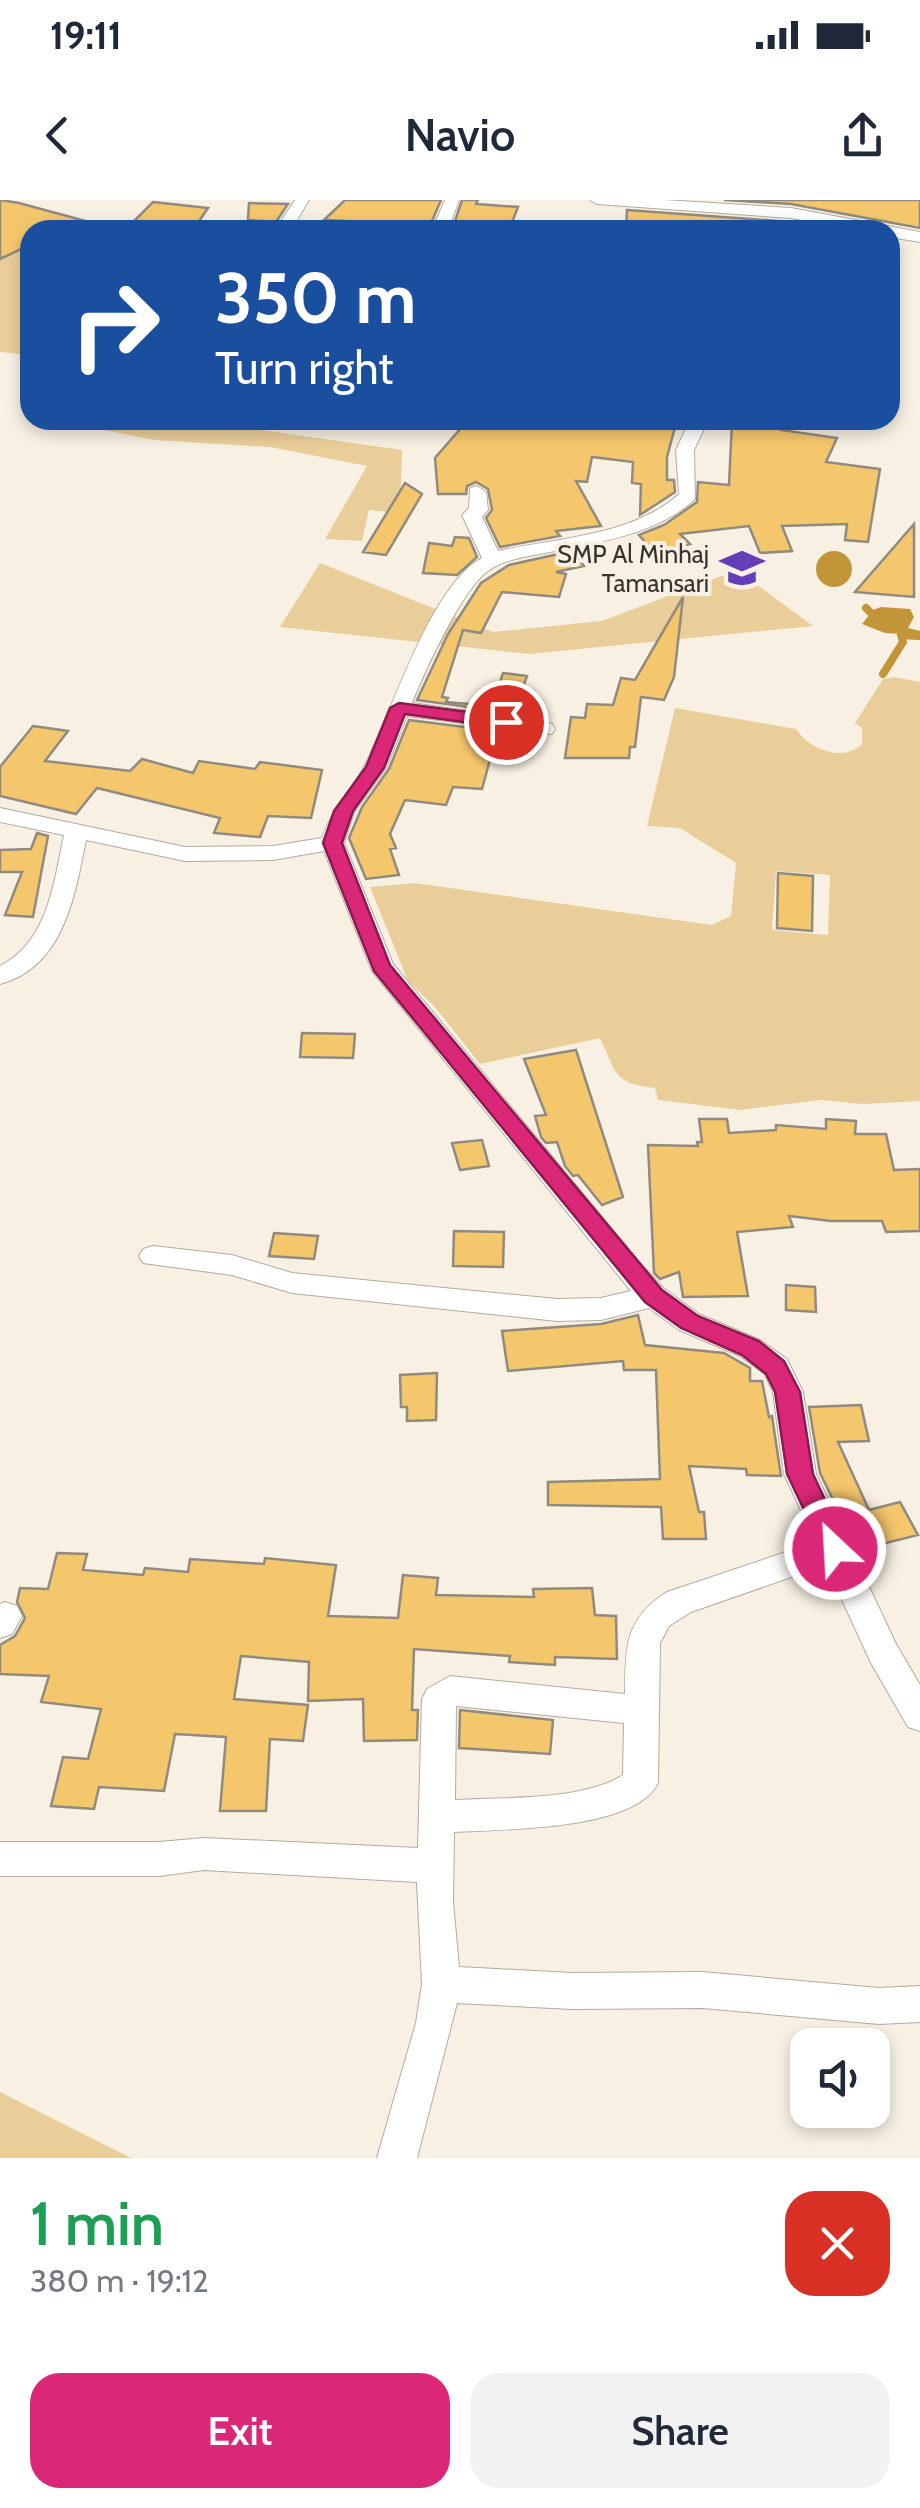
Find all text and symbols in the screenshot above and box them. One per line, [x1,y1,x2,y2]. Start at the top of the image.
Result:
text: 19:11 [50,12,122,59]
icon: back [30,108,85,163]
text: Navio [405,108,515,162]
icon: share [835,108,890,163]
text: 350 m [215,255,416,341]
icon: right [50,260,180,390]
text: Turn right [215,341,394,395]
place label: SMP Al Minhaj Tamansari [557,539,709,598]
school or university icon: SMP Al Minhaj Tamansari [718,544,766,592]
pin [464,680,549,765]
icon: arrive [479,695,534,750]
position arrow [783,1497,887,1601]
map controls [790,2028,890,2128]
button: sound [790,2028,890,2128]
text: 1 min [30,2187,164,2260]
button: close [785,2191,890,2296]
text: 380 m · 19:12 [30,2261,209,2300]
button: Exit [30,2373,450,2488]
button: Share [470,2373,890,2488]

